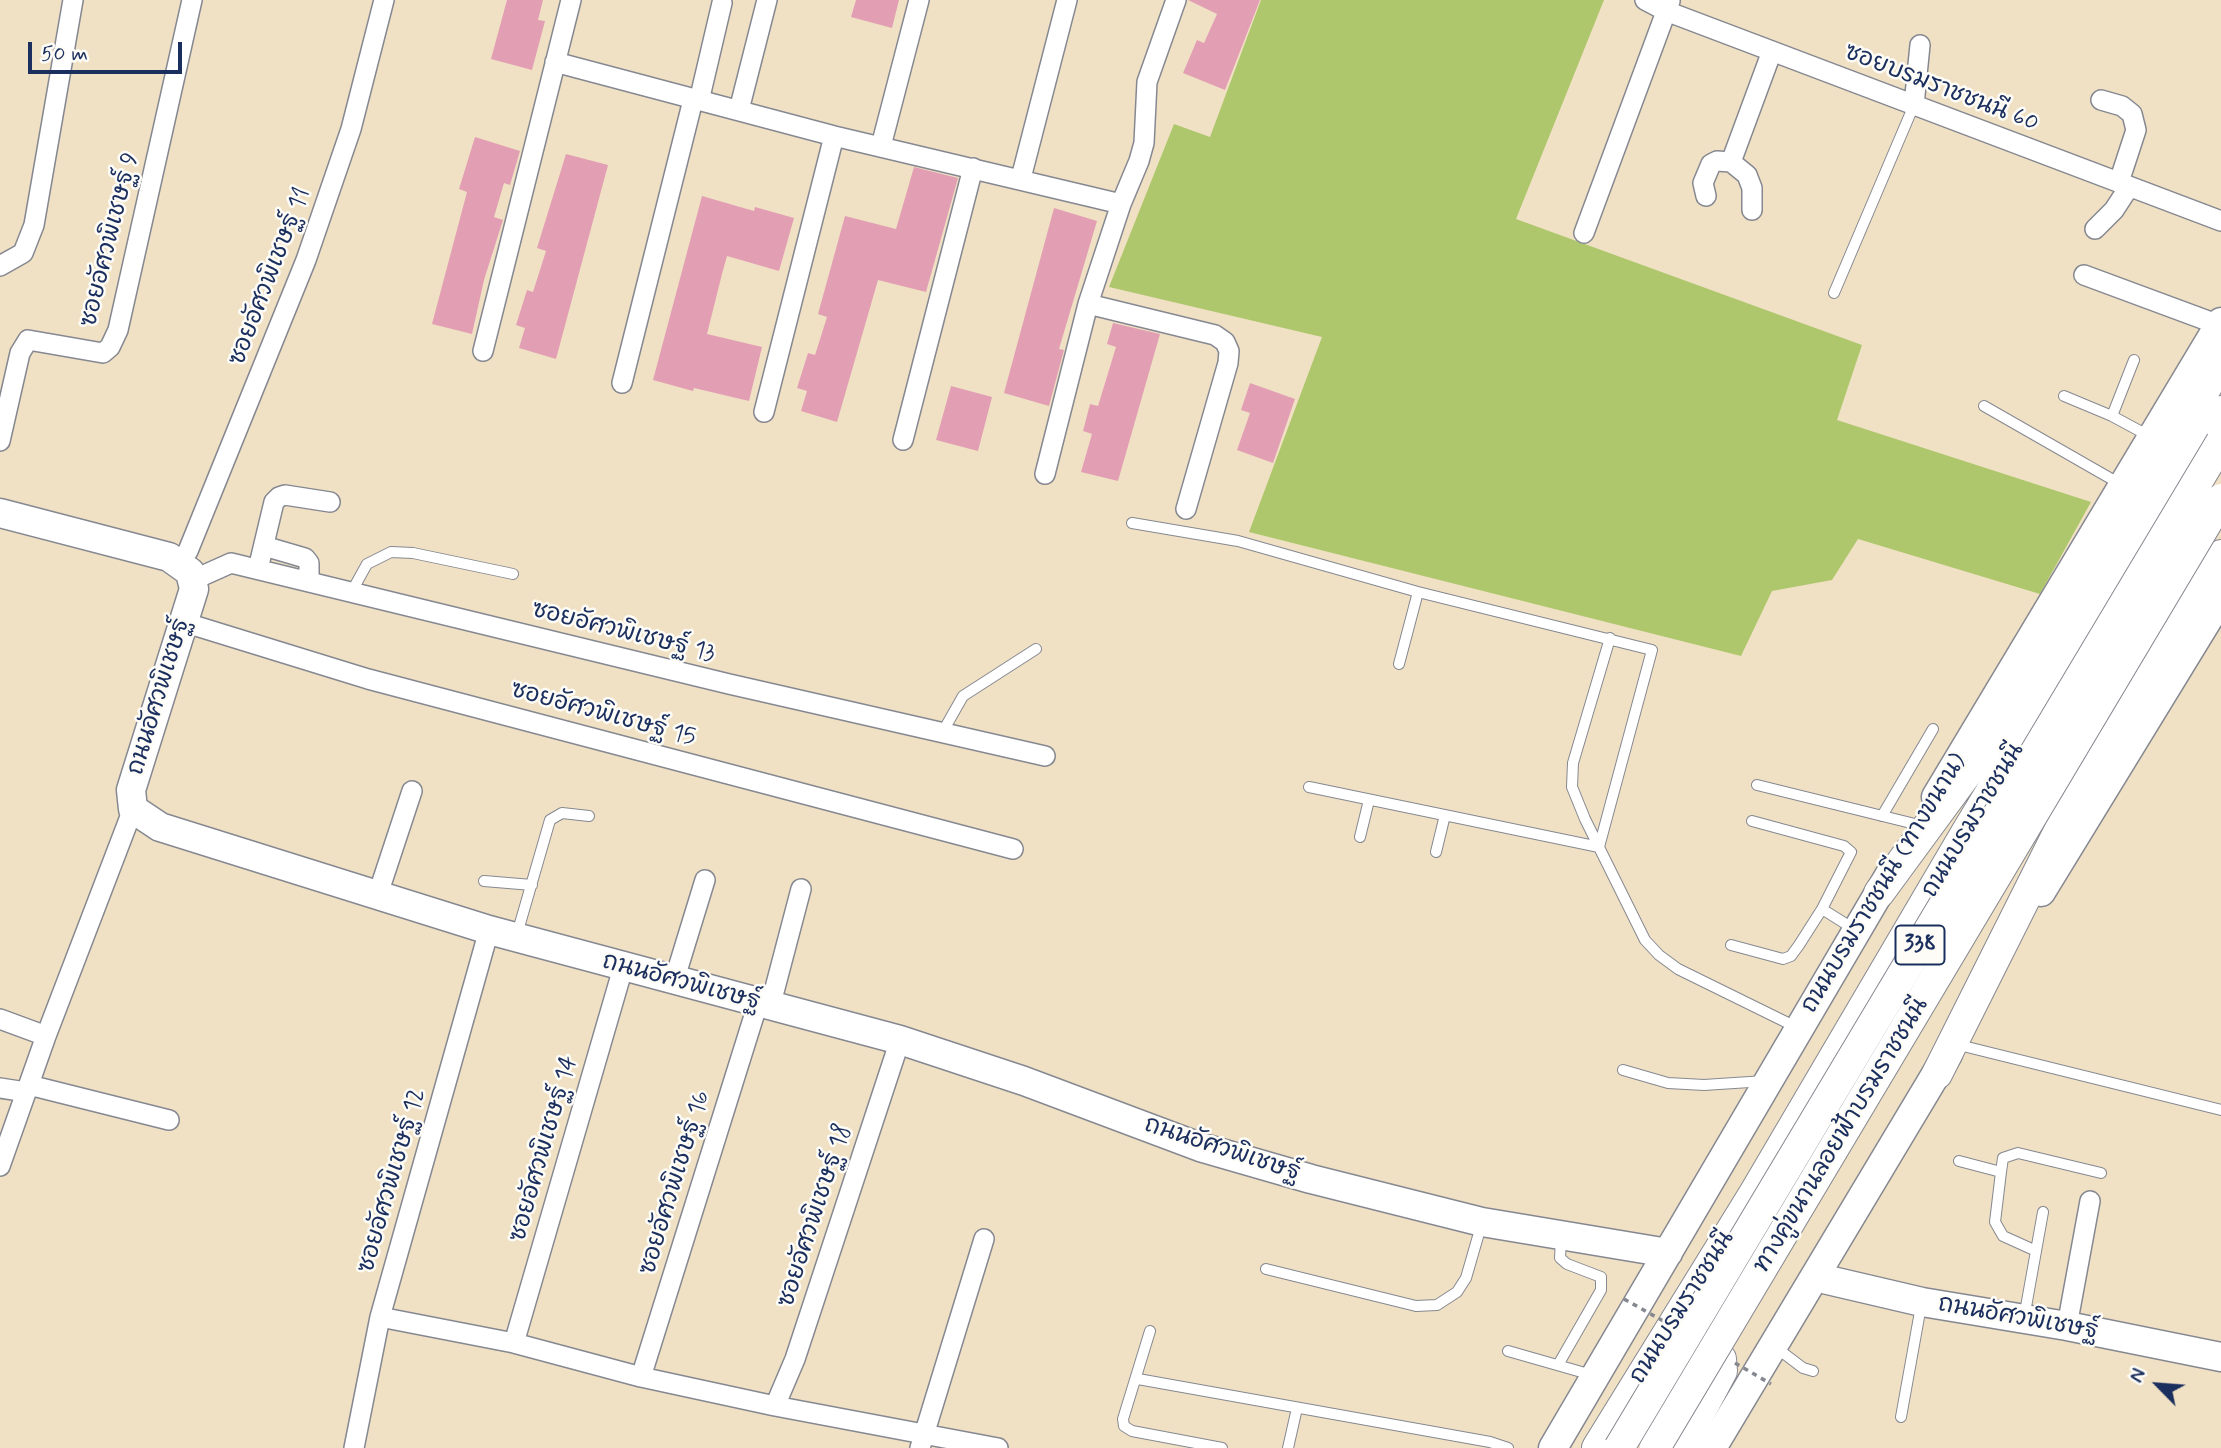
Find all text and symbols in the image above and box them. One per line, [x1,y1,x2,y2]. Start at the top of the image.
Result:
scale bar [32,28,186,72]
street label: ซอยบรมราชชนนี 60 [1840,39,2042,139]
text: 50 m [41,40,88,68]
street label: ซอยอัศวพิเชษฐ์ 9 [75,150,147,330]
street label: ซอยอัศวพิเชษฐ์ 11 [224,184,318,370]
street label: ซอยอัศวพิเชษฐ์ 13 [528,596,718,670]
street label: ถนนอัศวพิเชษฐ์ [123,615,197,779]
street label: ซอยอัศวพิเชษฐ์ 15 [507,676,699,754]
street label: ถนนบรมราชชนนี [1917,739,2031,903]
street label: ถนนบรมราชชนนี (ทางขนาน) [1796,749,1974,1019]
road number: 338 [1896,926,1944,964]
street label: ถนนอัศวพิเชษฐ์ [599,948,763,1018]
street label: ทางคู่ขนานลอยฟ้าบรมราชชนนี [1748,993,1936,1279]
street label: ซอยอัศวพิเชษฐ์ 14 [505,1053,585,1245]
street label: ซอยอัศวพิเชษฐ์ 12 [353,1086,433,1276]
street label: ซอยอัศวพิเชษฐ์ 16 [634,1088,718,1278]
street label: ถนนอัศวพิเชษฐ์ [1140,1111,1304,1189]
street label: ซอยอัศวพิเชษฐ์ 18 [773,1121,859,1311]
street label: ถนนบรมราชชนนี [1624,1226,1742,1390]
street label: ถนนอัศวพิเชษฐ์ [1936,1291,2100,1347]
north arrow [2123,1350,2193,1420]
text: N [2125,1365,2153,1387]

